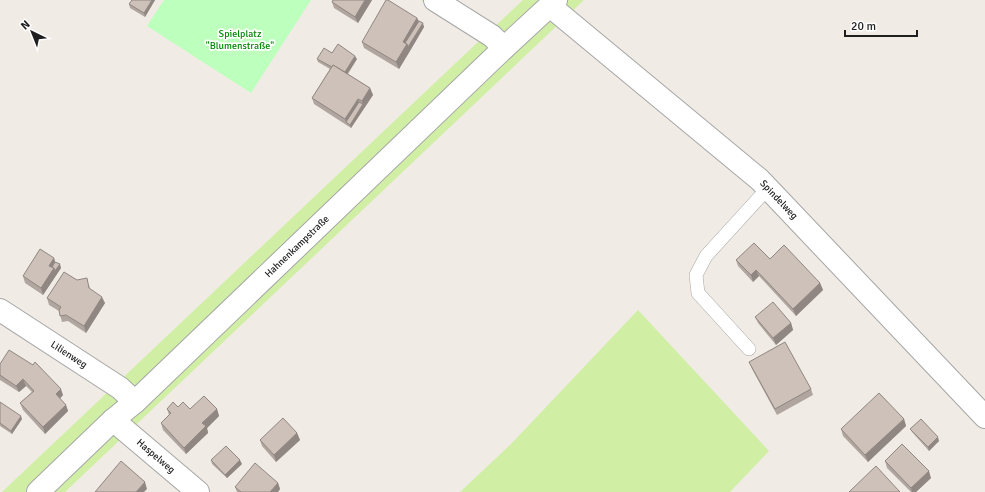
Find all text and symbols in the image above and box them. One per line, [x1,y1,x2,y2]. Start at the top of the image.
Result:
north arrow [12,12,52,52]
scale bar [845,12,917,38]
text: N [18,18,33,32]
text: 20 m [851,19,876,34]
park label: Spielplatz "Blumenstraße" [206,28,274,52]
street label: Spindelweg [757,178,800,222]
street label: Hahnenkampstraße [262,213,332,280]
street label: Lilienweg [48,338,89,371]
street label: Haspelweg [134,436,177,476]

